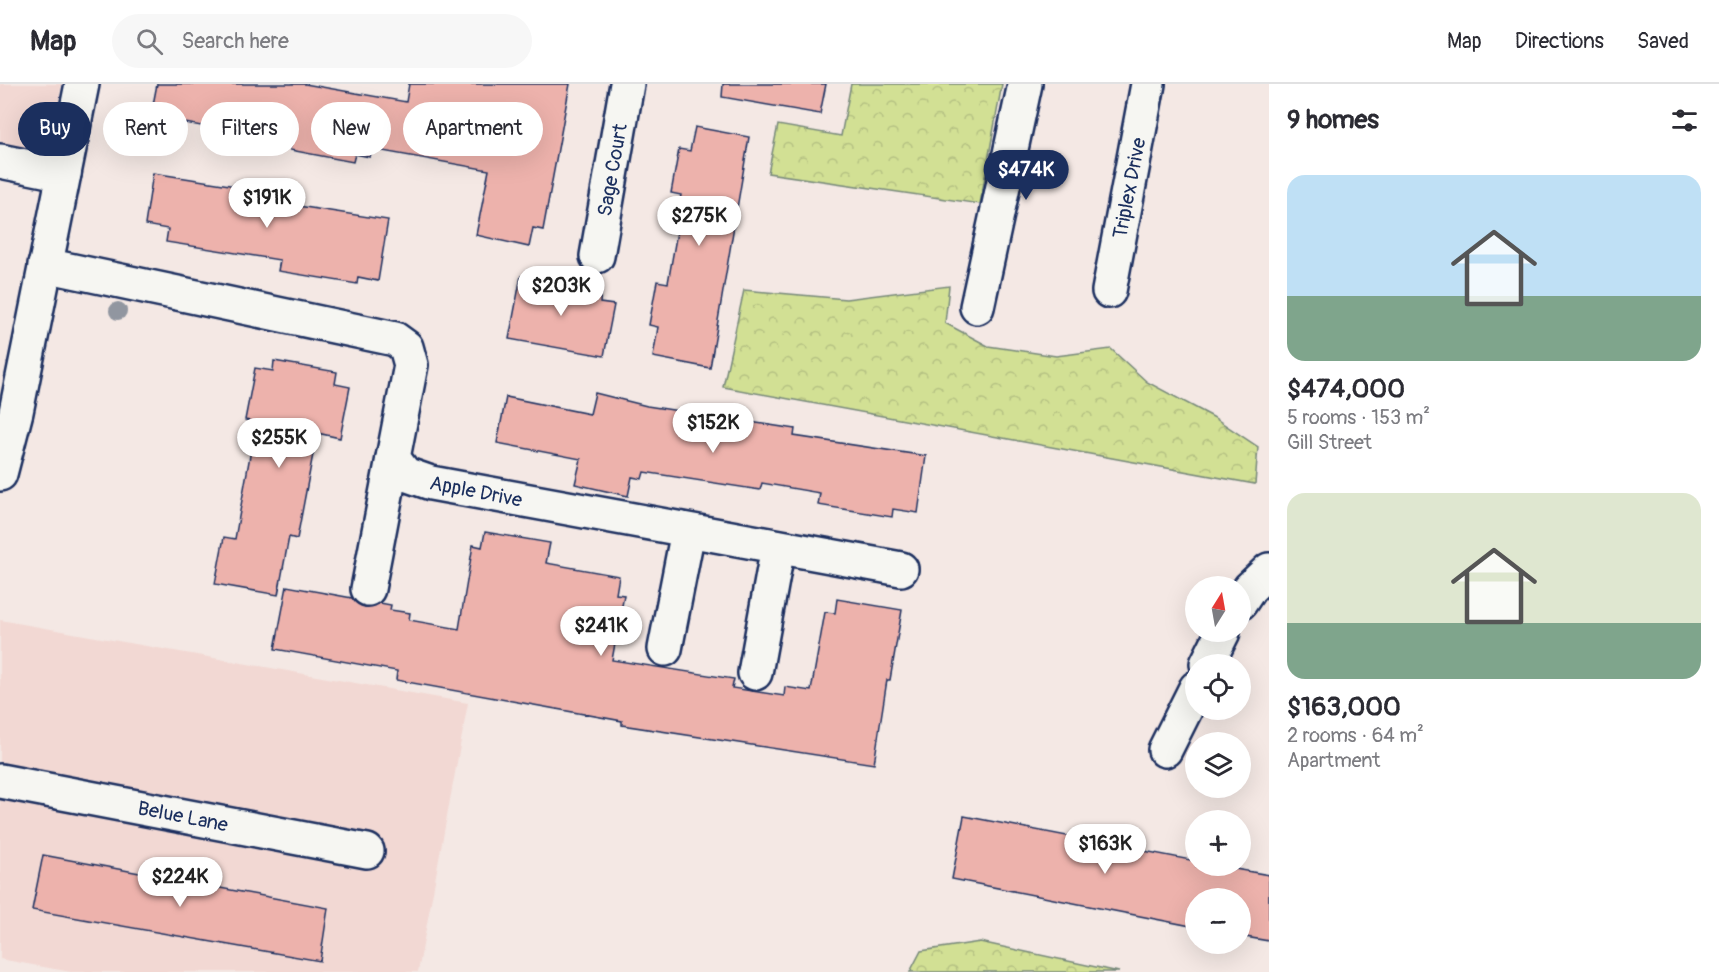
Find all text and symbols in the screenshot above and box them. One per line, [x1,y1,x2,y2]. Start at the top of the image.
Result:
search box [112,14,532,68]
text: Map [30,24,76,59]
icon: search [133,25,166,58]
text: Search here [181,27,289,55]
text: Map [1447,28,1482,55]
text: Directions [1515,28,1604,55]
text: Saved [1637,28,1689,55]
chip: Buy [18,102,91,156]
chip: Rent [103,102,188,156]
chip: Filters [200,102,299,156]
chip: New [311,102,391,156]
chip: Apartment [403,102,543,156]
text: 9 homes [1287,104,1379,136]
icon: filters [1668,104,1701,137]
street label: Sage Court [592,121,633,218]
street label: Triplex Drive [1107,135,1152,241]
pin: $474K [984,150,1068,201]
text: $474K [998,157,1054,182]
pin: $191K [225,178,309,229]
text: $191K [243,185,291,210]
pin: $275K [657,196,741,247]
text: $275K [671,203,727,228]
icon: home [1440,214,1548,322]
pin: $203K [519,266,603,317]
text: $203K [532,273,590,298]
text: $474,000 [1287,373,1405,405]
pin: $152K [671,403,755,454]
text: 5 rooms · 153 m² [1287,405,1430,430]
text: $152K [687,410,739,435]
pin: $255K [237,418,321,469]
text: $255K [251,425,307,450]
text: Gill Street [1287,430,1372,455]
street label: Apple Drive [428,470,524,513]
icon: home [1440,532,1548,640]
north arrow [1185,576,1251,642]
map controls [1185,576,1251,954]
pin: $241K [559,606,643,657]
text: $241K [574,613,628,638]
button: locate [1185,654,1251,720]
text: $163,000 [1287,691,1401,723]
text: 2 rooms · 64 m² [1287,723,1424,748]
button: layers [1185,732,1251,798]
text: Apartment [1287,748,1380,773]
street label: Belue Lane [136,796,230,838]
button: + [1185,810,1251,876]
pin: $163K [1063,824,1147,875]
text: $163K [1078,831,1132,856]
pin: $224K [138,857,222,908]
text: $224K [152,864,208,889]
button: − [1185,888,1251,954]

